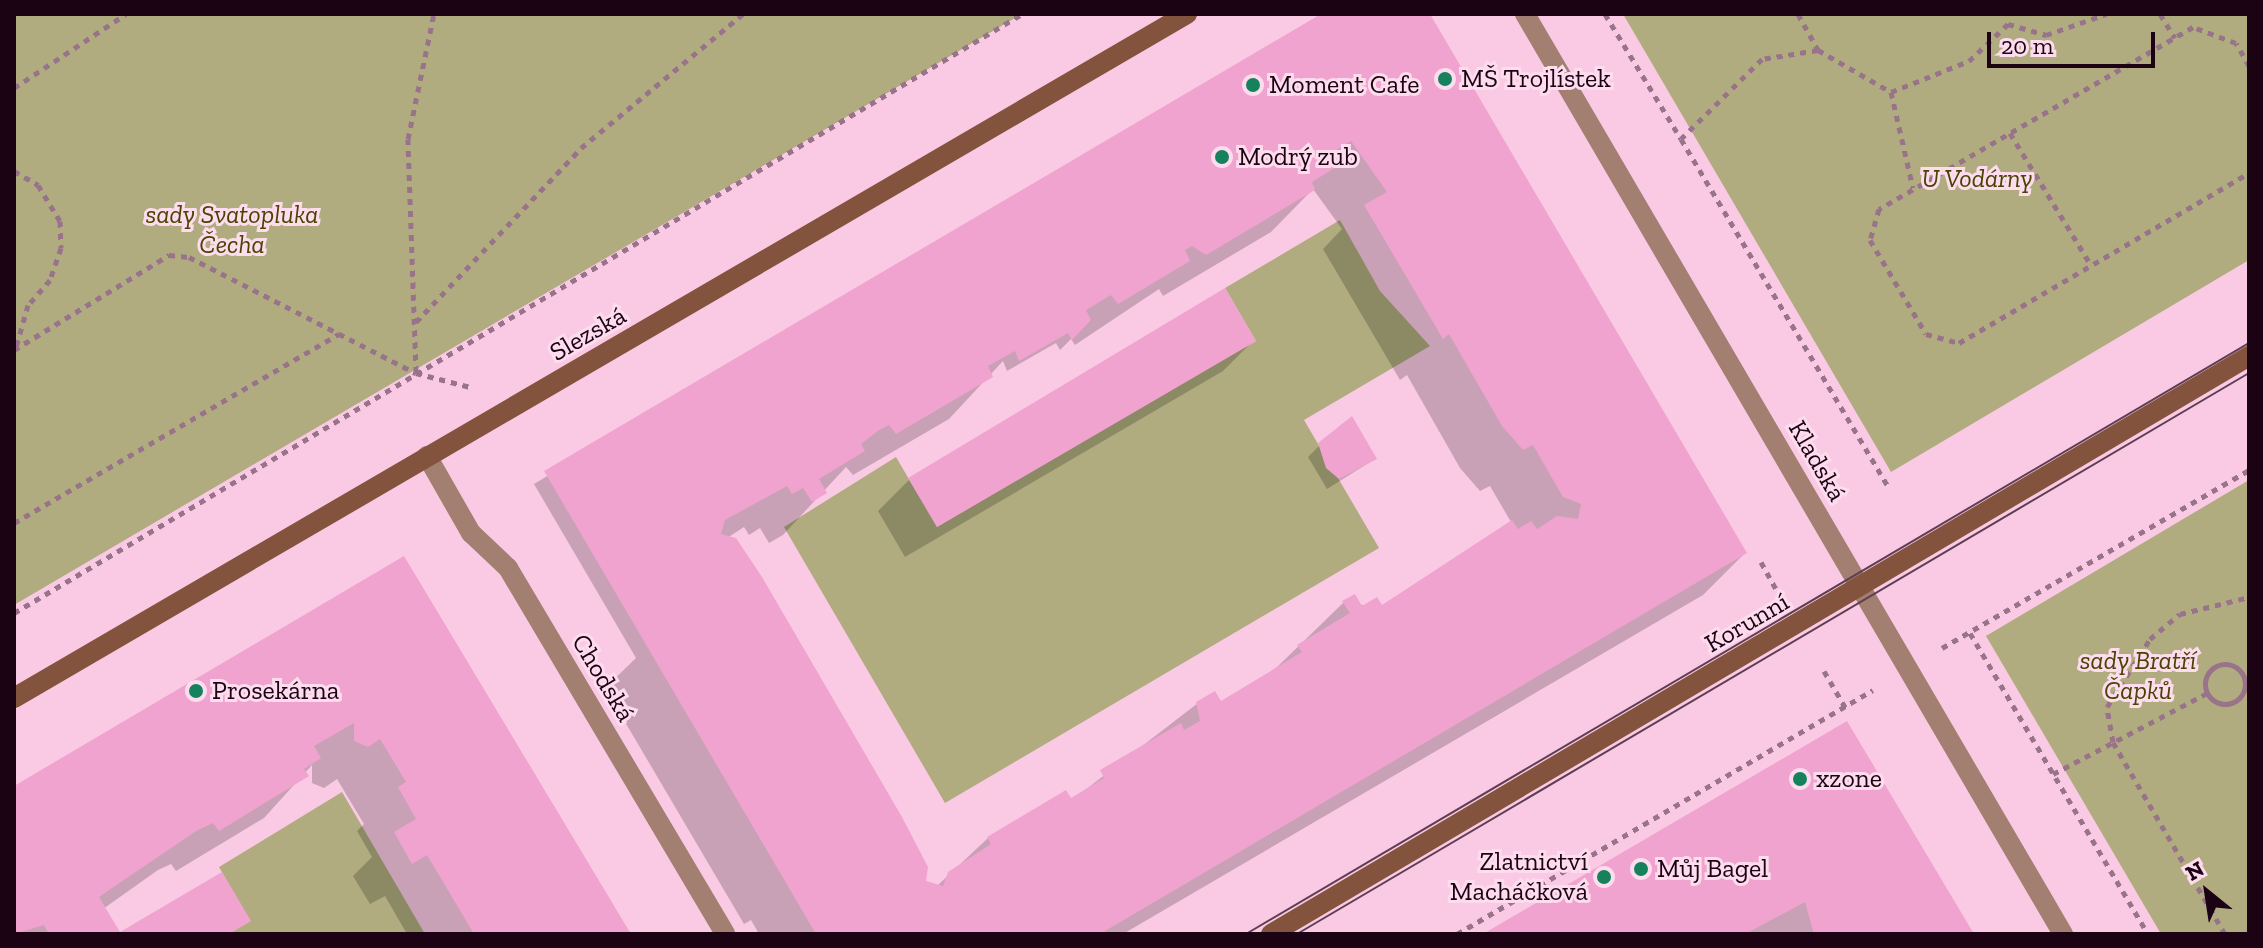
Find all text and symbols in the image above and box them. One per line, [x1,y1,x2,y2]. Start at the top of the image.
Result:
scale bar [1991,16,2159,66]
text: 20 m [2001,31,2053,60]
place label: MŠ Trojlístek [1461,63,1611,95]
place label: Moment Cafe [1269,69,1419,101]
marker: MŠ Trojlístek [1436,70,1454,88]
marker: Moment Cafe [1244,76,1262,94]
place label: Modrý zub [1238,141,1359,173]
marker: Modrý zub [1213,148,1231,166]
park label: U Vodárny [1921,163,2033,195]
park label: sady Svatopluka Čecha [146,199,318,260]
street label: Slezská [544,300,632,368]
street label: Kladská [1782,415,1852,507]
street label: Korunní [1699,586,1795,660]
street label: Chodská [565,629,641,727]
park label: sady Bratří Čapků [2080,645,2196,706]
place label: Prosekárna [212,675,339,707]
marker: Prosekárna [187,682,205,700]
place label: xzone [1816,763,1882,795]
marker: xzone [1791,770,1809,788]
place label: Zlatnictví Macháčková [1450,846,1588,908]
north arrow [2167,852,2247,932]
place label: Můj Bagel [1657,853,1768,885]
text: N [2181,855,2209,887]
marker: Můj Bagel [1632,860,1650,878]
marker: Zlatnictví Macháčková [1595,868,1613,886]

